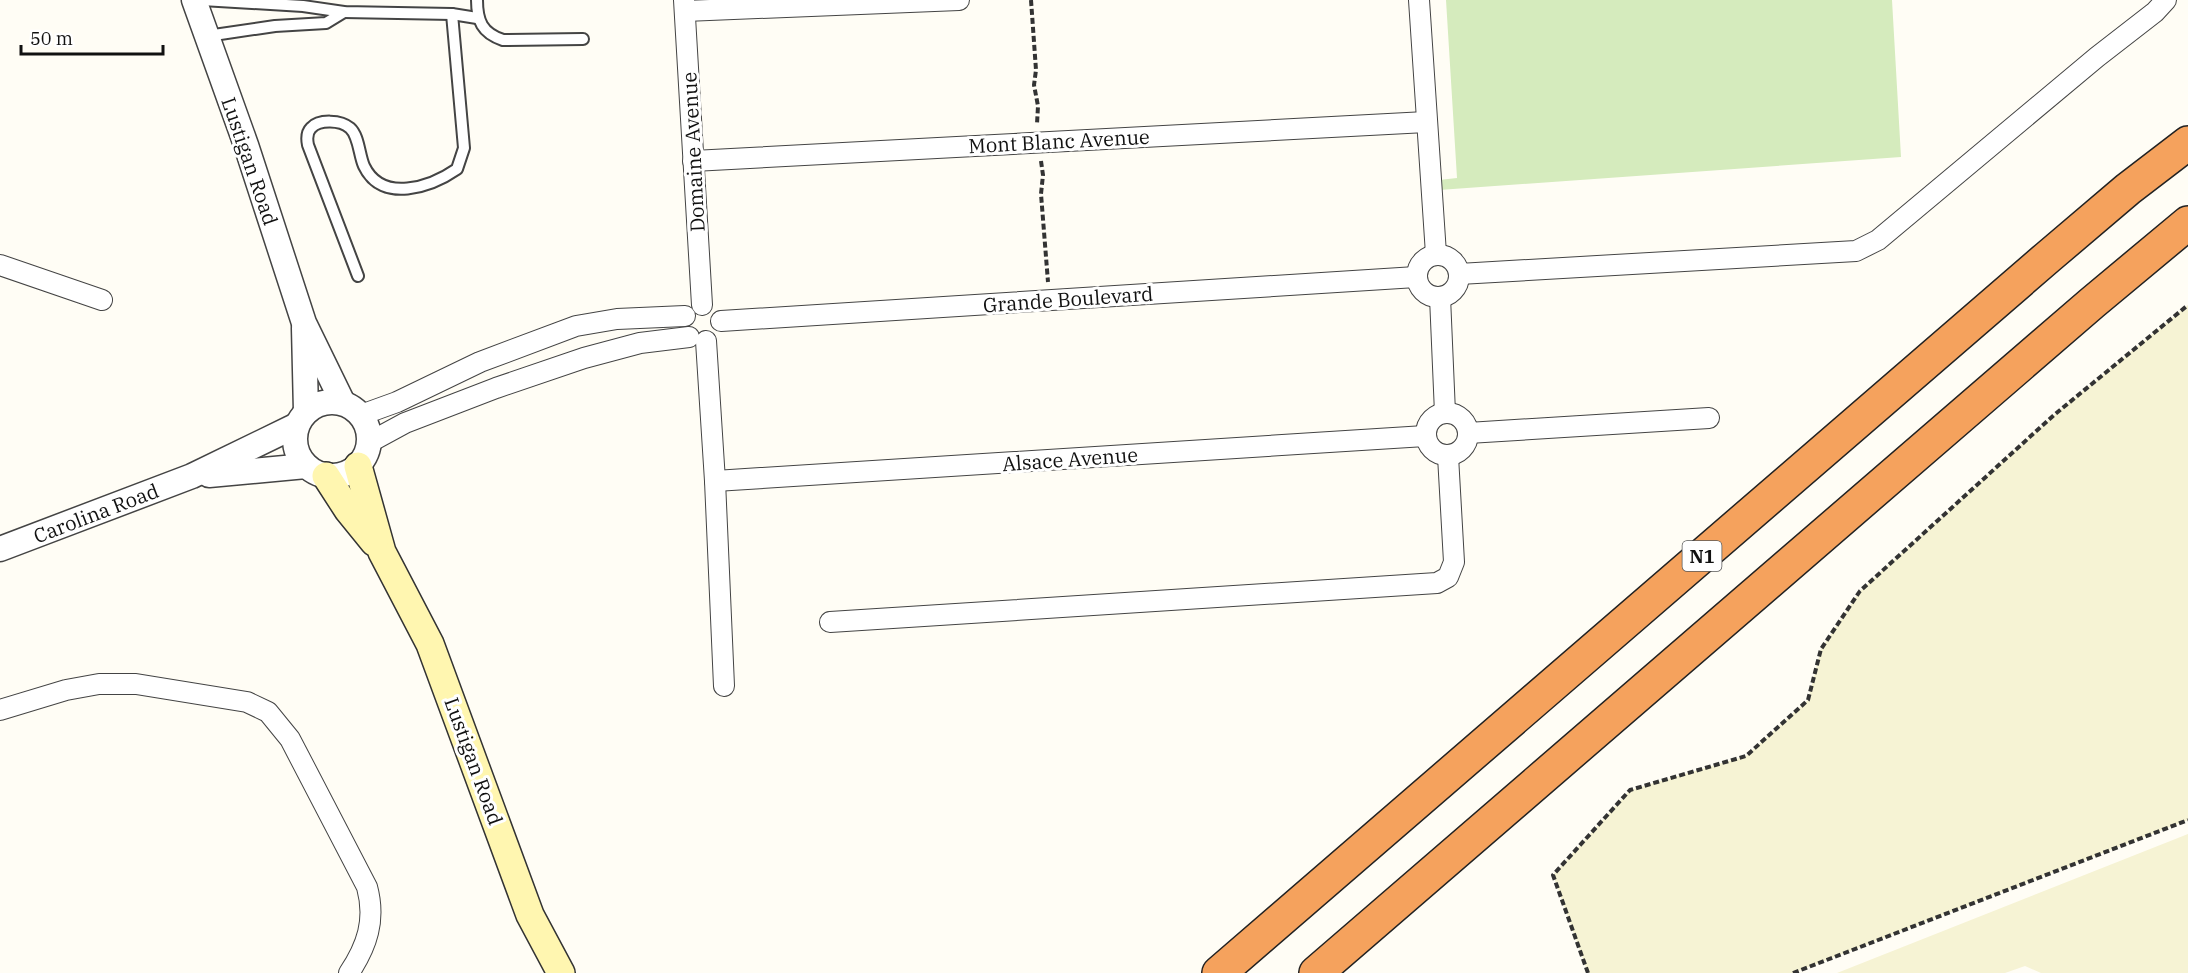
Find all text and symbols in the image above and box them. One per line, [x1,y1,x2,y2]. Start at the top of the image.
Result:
scale bar [21,18,164,56]
text: 50 m [30,27,73,50]
street label: Domaine Avenue [675,71,711,233]
street label: Lustigan Road [215,93,285,229]
street label: Mont Blanc Avenue [968,123,1150,159]
street label: Grande Boulevard [982,280,1154,318]
street label: Alsace Avenue [1001,441,1139,477]
street label: Carolina Road [29,477,163,549]
road number: N1 [1682,541,1722,571]
street label: Lustigan Road [438,693,510,829]

